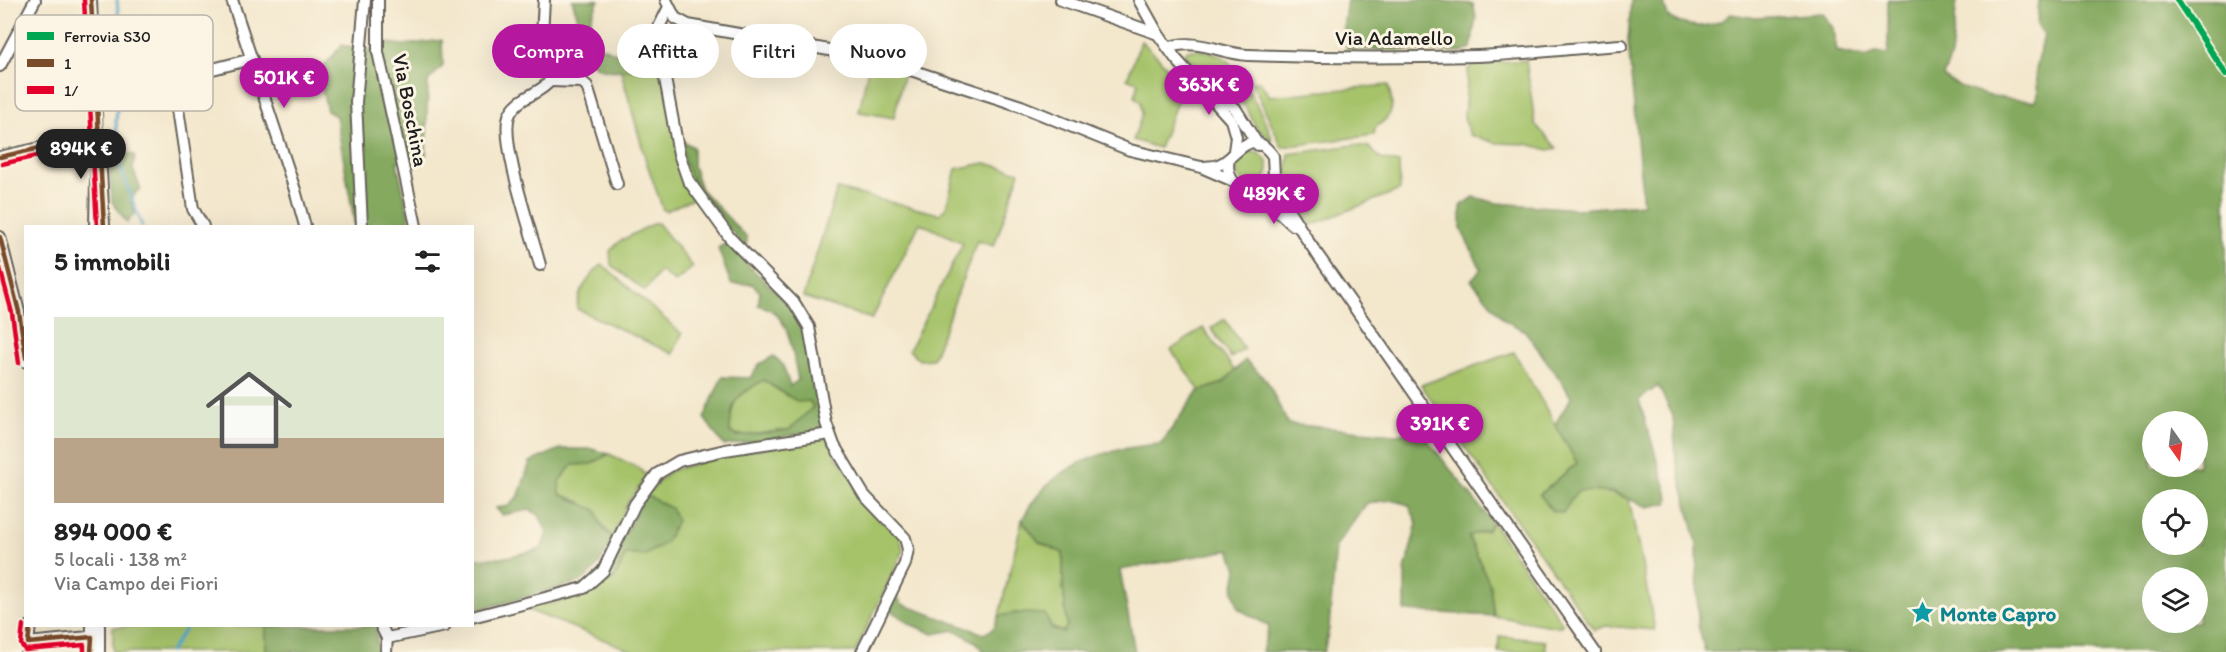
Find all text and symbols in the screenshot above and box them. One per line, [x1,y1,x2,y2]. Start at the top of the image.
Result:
legend [15,15,213,111]
chip: Compra [492,24,605,78]
chip: Affitta [617,24,719,78]
chip: Filtri [731,24,817,78]
chip: Nuovo [829,24,927,78]
street label: Via Adamello [1335,25,1453,50]
text: Ferrovia S30 [64,27,151,46]
street label: Via Boschina [388,51,434,169]
text: 1 [64,54,72,73]
pin: 501K € [235,58,333,109]
text: 501K € [254,65,314,89]
pin: 363K € [1160,65,1258,116]
text: 363K € [1178,72,1240,96]
text: 1/ [64,81,78,100]
pin: 894K € [32,129,130,180]
text: 894K € [50,136,112,160]
pin: 489K € [1225,174,1323,225]
text: 489K € [1243,181,1305,205]
text: 5 immobili [54,245,170,277]
icon: filters [411,245,444,278]
icon: home [195,356,303,464]
pin: 391K € [1391,404,1489,455]
text: 391K € [1410,411,1470,435]
north arrow [2142,411,2208,477]
map controls [2142,411,2208,633]
button: locate [2142,489,2208,555]
text: 894 000 € [54,515,172,547]
text: 5 locali · 138 m² [54,547,187,571]
button: layers [2142,567,2208,633]
text: Via Campo dei Fiori [54,571,218,595]
place icon: Monte Capro [1909,600,1935,626]
place label: Monte Capro [1940,601,2057,627]

